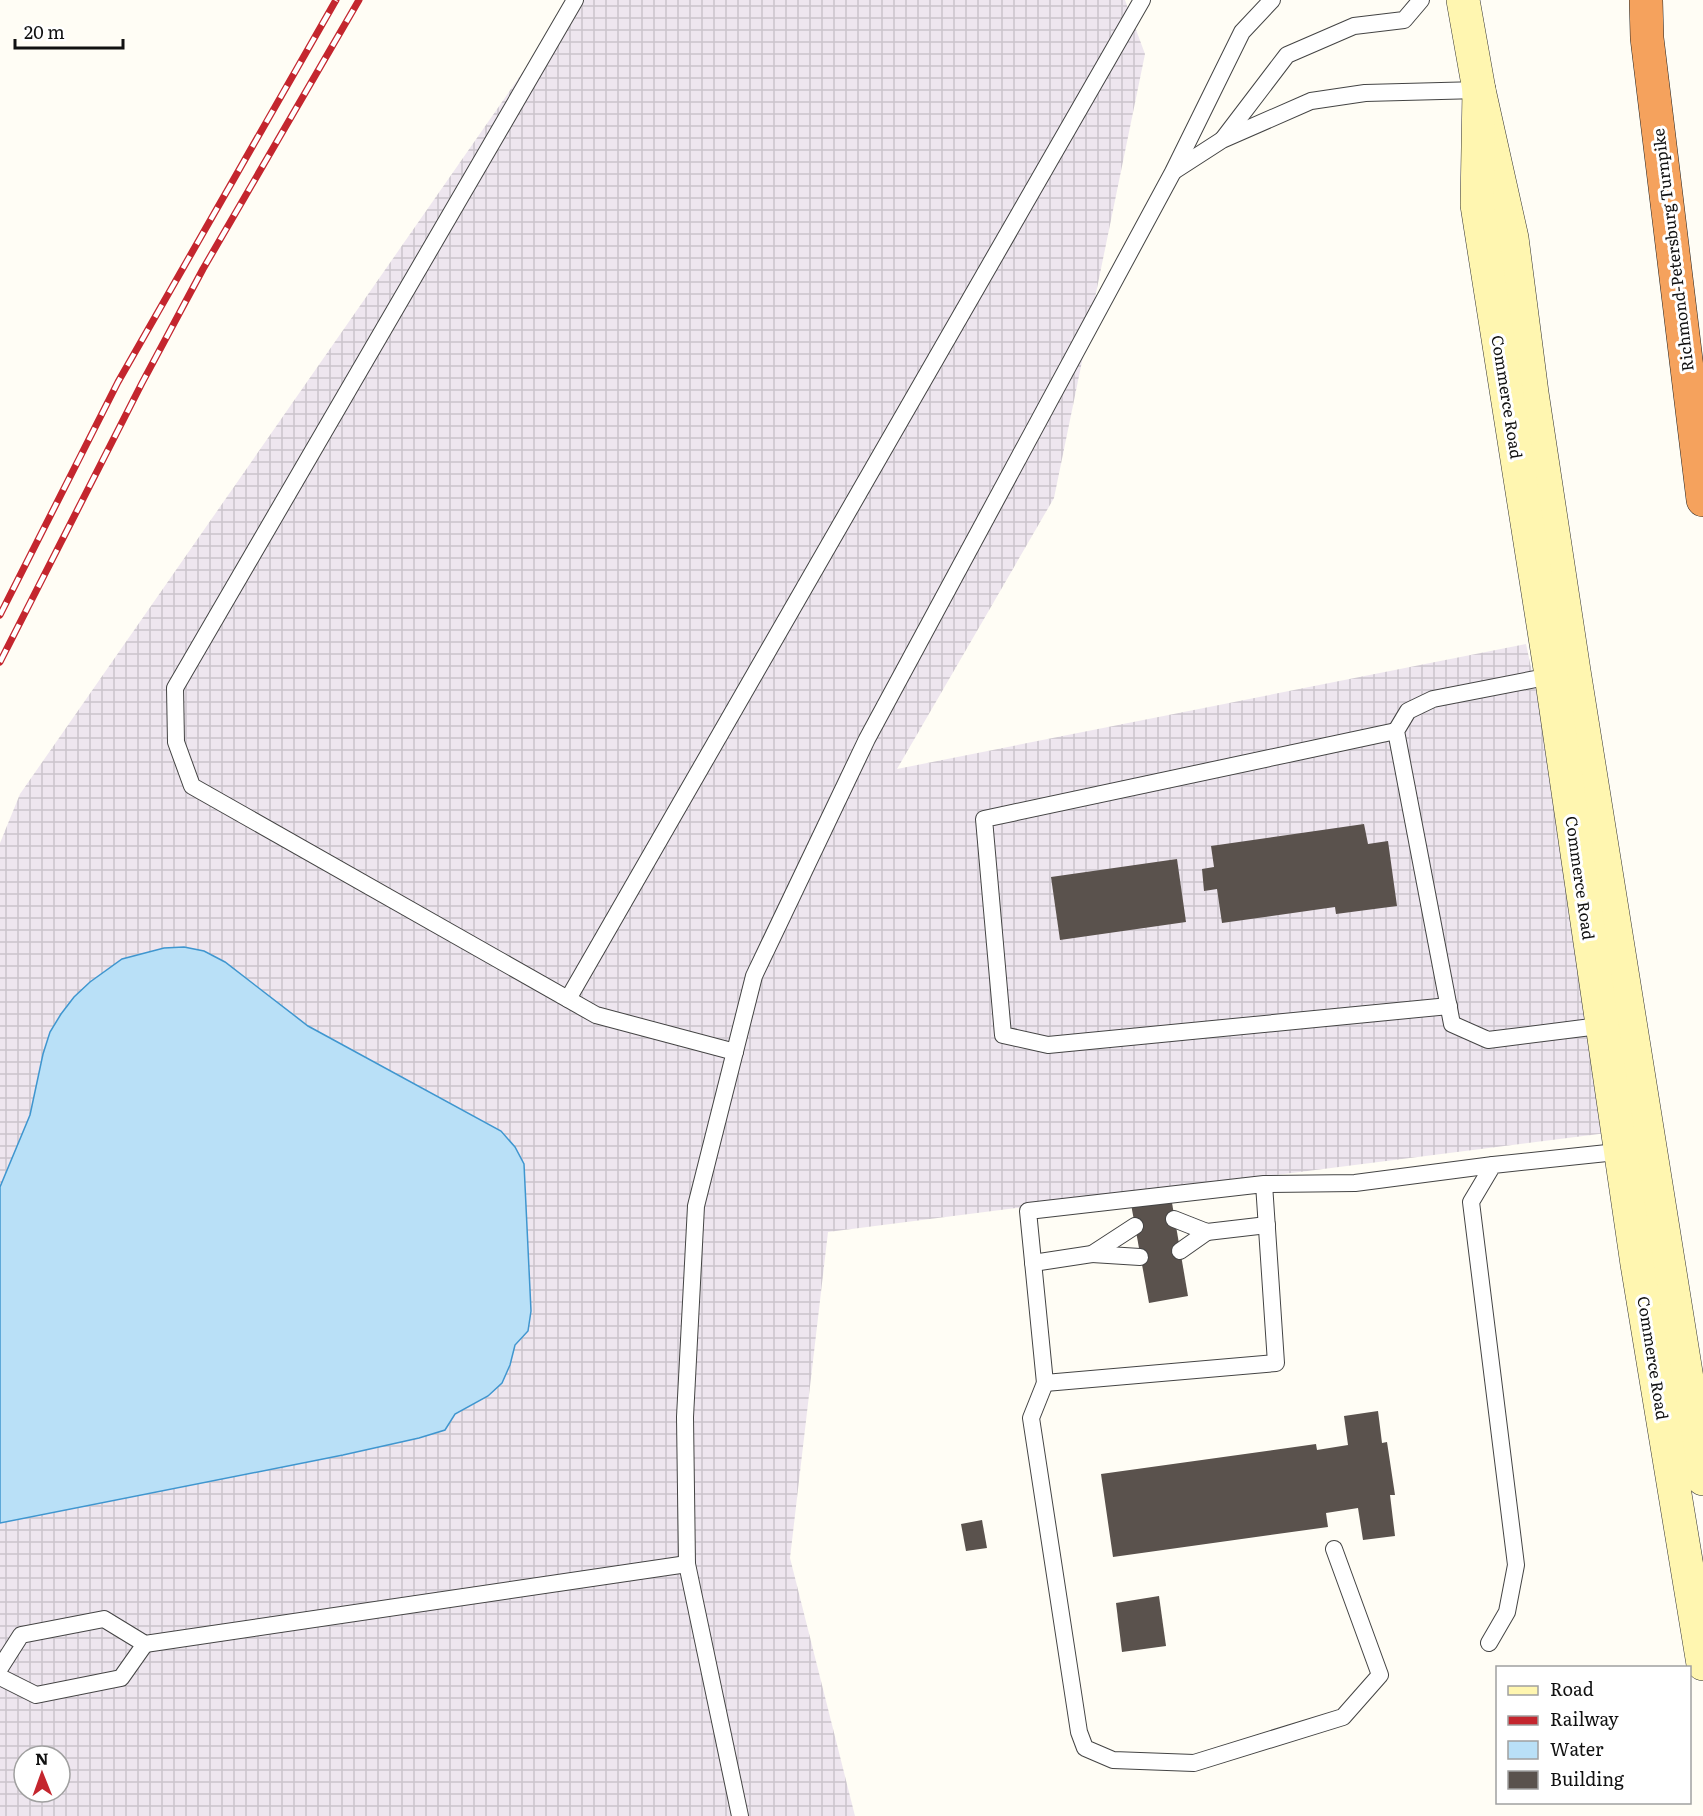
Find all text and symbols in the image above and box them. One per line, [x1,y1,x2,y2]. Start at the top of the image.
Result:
scale bar [15,12,123,50]
text: 20 m [24,18,65,45]
street label: Richmond-Petersburg Turnpike [1645,127,1699,373]
street label: Commerce Road [1486,333,1530,461]
street label: Commerce Road [1560,814,1602,942]
street label: Commerce Road [1632,1294,1676,1422]
legend [1496,1666,1691,1804]
text: Road [1550,1675,1594,1702]
text: Railway [1550,1705,1619,1732]
text: Water [1550,1735,1604,1762]
north arrow [12,1744,72,1804]
text: N [35,1746,49,1770]
text: Building [1550,1765,1625,1792]

